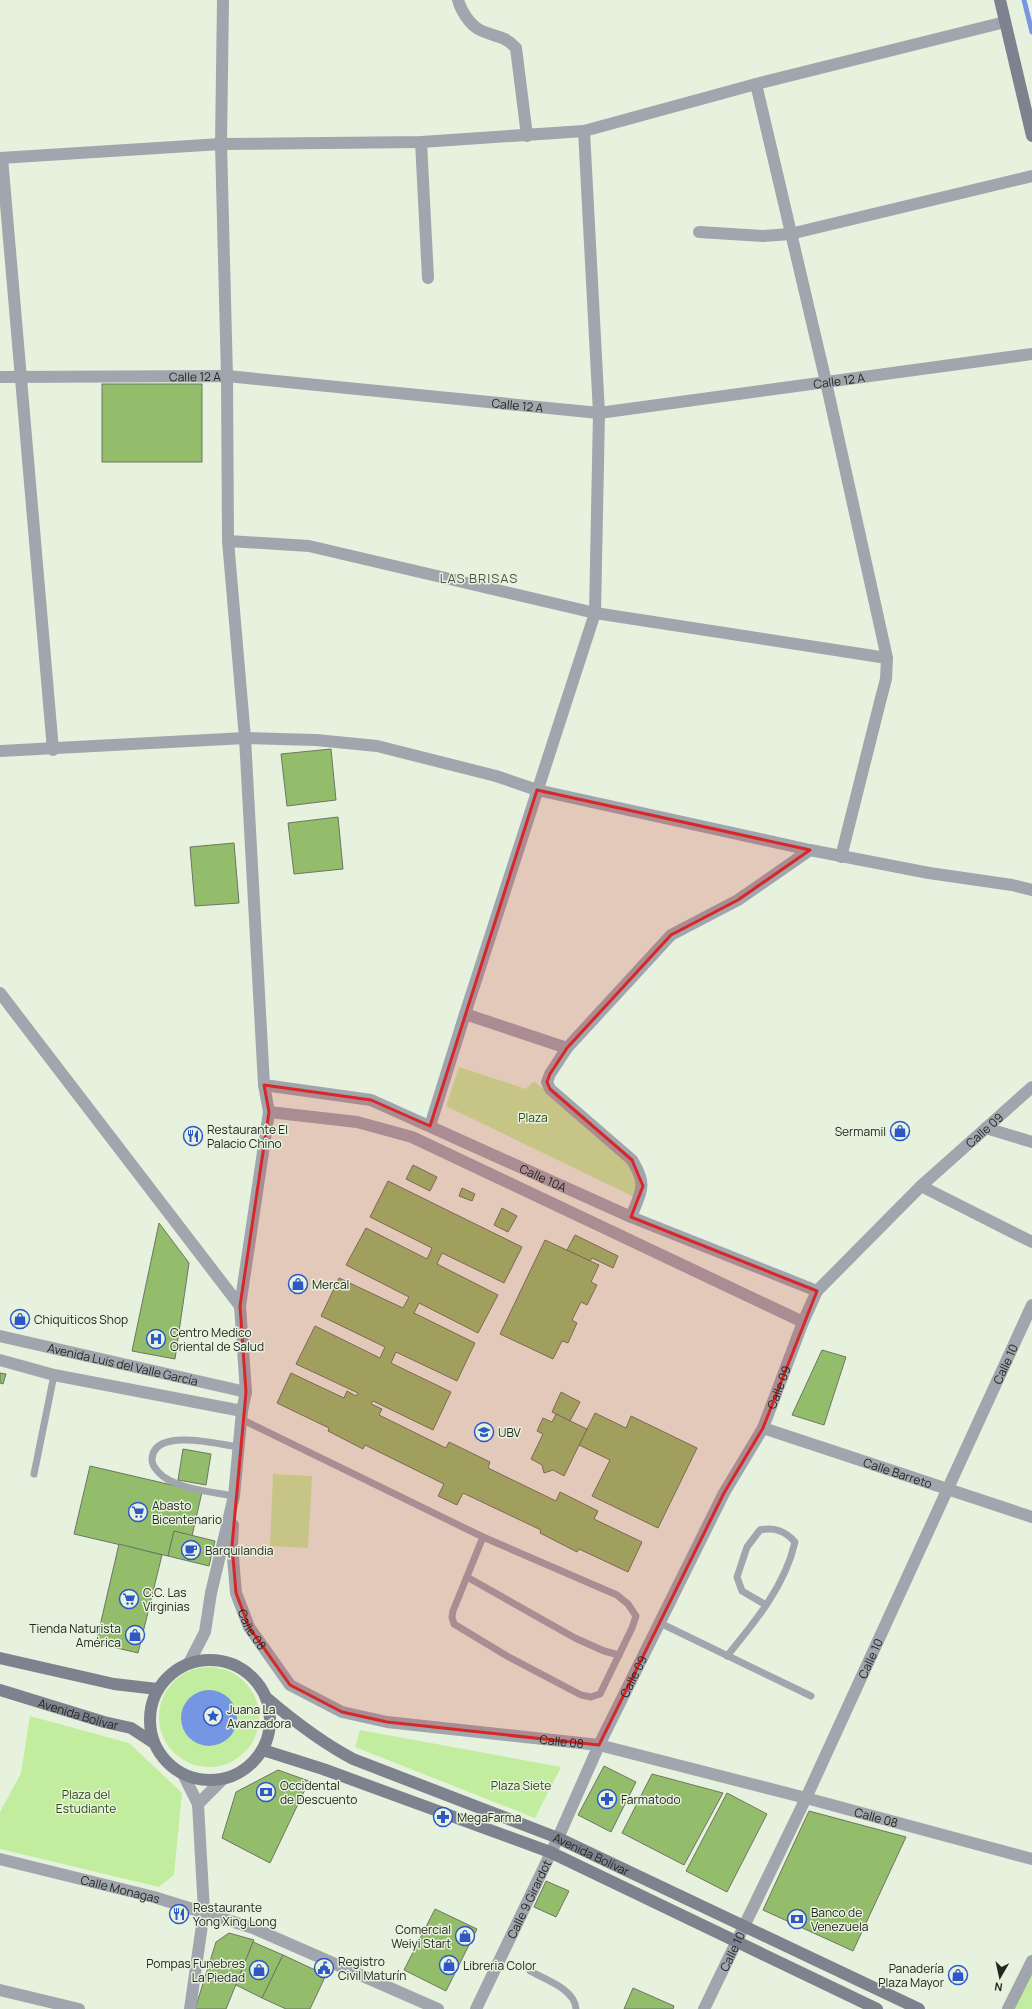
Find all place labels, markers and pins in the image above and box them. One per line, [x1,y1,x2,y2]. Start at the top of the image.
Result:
shop icon: Sermamil [889,1120,911,1142]
place label: Restaurante El Palacio Chino [207,1121,288,1152]
place label: Sermamil [835,1123,886,1140]
restaurant icon: Restaurante El Palacio Chino [182,1125,204,1147]
shop icon: Mercal [287,1273,309,1295]
place label: Mercal [312,1276,349,1293]
shop icon: Chiquiticos Shop [9,1308,31,1330]
place label: Chiquiticos Shop [34,1311,128,1328]
place label: Centro Medico Oriental de Salud [170,1324,264,1355]
hospital icon: Centro Medico Oriental de Salud [145,1328,167,1350]
school or university icon: UBV [473,1421,495,1443]
place label: UBV [498,1424,521,1441]
place label: Abasto Bicentenario [152,1497,222,1528]
supermarket icon: Abasto Bicentenario [127,1501,149,1523]
cafe icon: Barquilandia [180,1539,202,1561]
place label: Barquilandia [205,1542,274,1559]
place label: C.C. Las Virginias [143,1584,190,1615]
supermarket icon: C.C. Las Virginias [118,1588,140,1610]
place label: Tienda Naturista América [29,1620,121,1651]
shop icon: Tienda Naturista América [124,1624,146,1646]
place label: Juana La Avanzadora [227,1701,291,1732]
place icon: Juana La Avanzadora [202,1705,224,1727]
place label: Occidental de Descuento [280,1777,357,1808]
bank icon: Occidental de Descuento [255,1781,277,1803]
pharmacy icon: Farmatodo [596,1788,618,1810]
place label: Farmatodo [621,1791,681,1808]
pharmacy icon: MegaFarma [432,1806,454,1828]
place label: MegaFarma [457,1809,522,1826]
place label: Restaurante Yong Xing Long [193,1899,277,1930]
restaurant icon: Restaurante Yong Xing Long [168,1903,190,1925]
place label: Banco de Venezuela [811,1904,868,1935]
bank icon: Banco de Venezuela [786,1908,808,1930]
place label: Comercial Weiyi Start [391,1921,451,1952]
shop icon: Comercial Weiyi Start [454,1925,476,1947]
place label: Registro Civil Maturín [338,1953,406,1984]
shop icon: Libreria Color [438,1954,460,1976]
place label: Pompas Funebres La Piedad [146,1955,245,1986]
public building icon: Registro Civil Maturín [313,1957,335,1979]
place label: Libreria Color [463,1957,537,1974]
shop icon: Pompas Funebres La Piedad [248,1959,270,1981]
place label: Panadería Plaza Mayor [878,1960,945,1991]
shop icon: Panadería Plaza Mayor [947,1964,969,1986]

